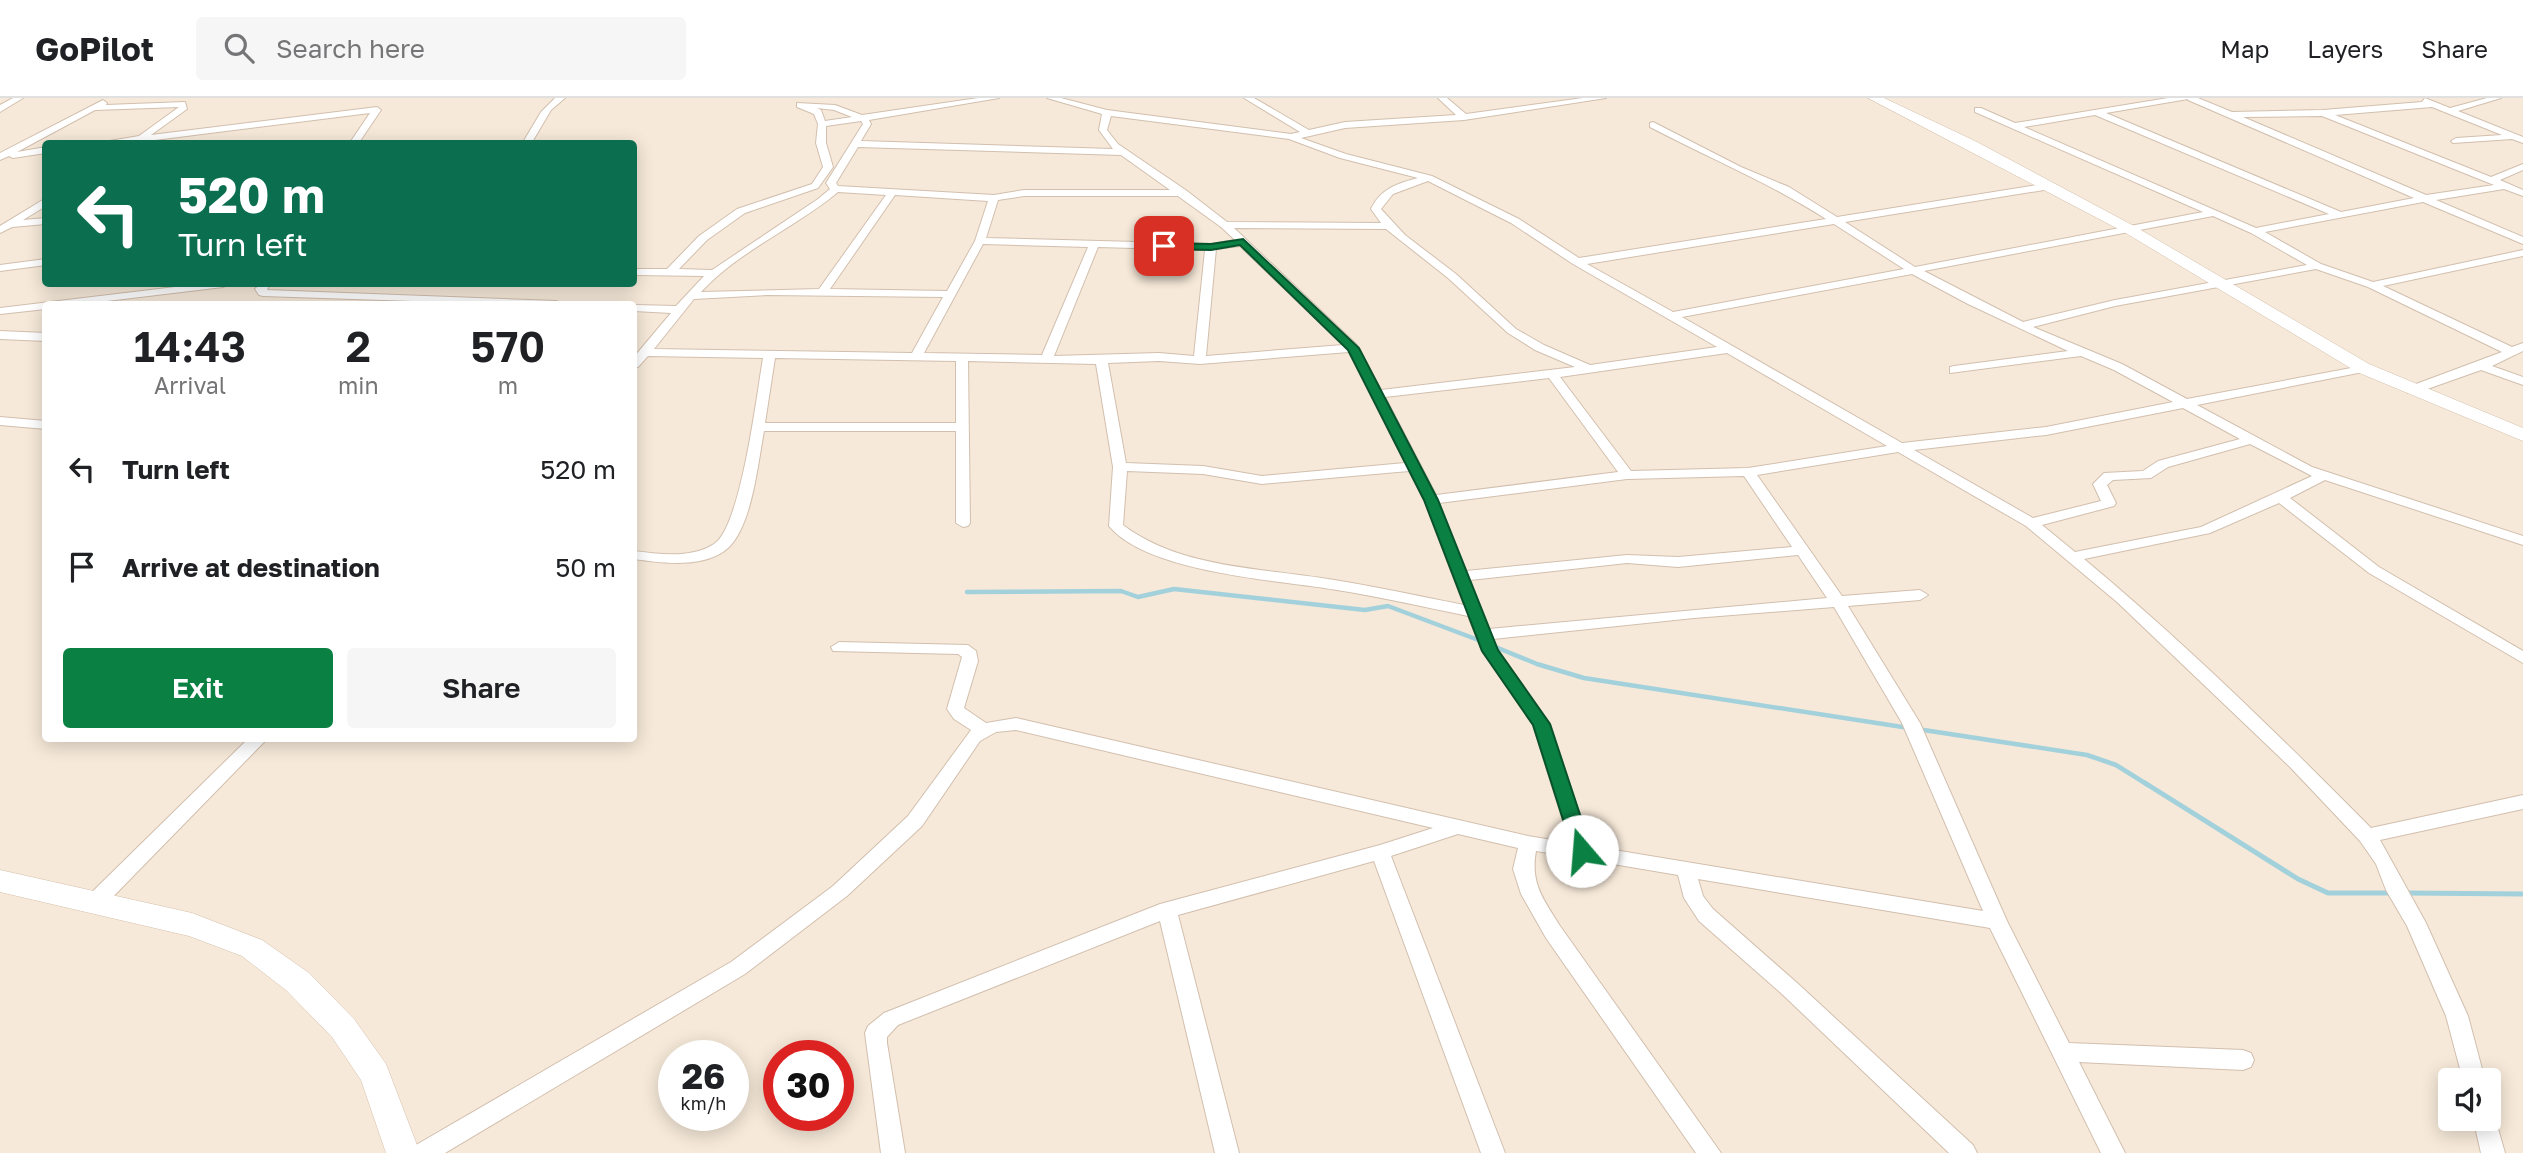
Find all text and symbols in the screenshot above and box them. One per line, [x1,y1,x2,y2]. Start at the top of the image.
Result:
search box [196,17,686,80]
text: GoPilot [35,29,154,68]
icon: search [220,29,258,67]
text: Search here [276,33,425,64]
text: Map [2220,34,2269,63]
text: Layers [2307,34,2383,63]
text: Share [2421,34,2488,63]
text: 520 m [178,165,325,224]
icon: left [63,168,154,259]
pin [1134,216,1194,276]
text: Turn left [178,225,307,263]
icon: arrive [1145,227,1183,265]
text: 14:43 [134,321,246,371]
text: 2 [346,321,371,371]
text: 570 [470,321,545,371]
text: Arrival [154,371,226,399]
text: min [338,371,379,399]
text: m [498,371,518,399]
icon: left [63,450,101,488]
text: Turn left [122,454,230,485]
text: 520 m [540,454,616,485]
icon: arrive [63,548,101,586]
text: Arrive at destination [122,552,380,583]
text: 50 m [555,552,616,583]
button: Exit [63,648,333,728]
button: Share [347,648,616,728]
position arrow [1545,814,1619,888]
speed limit sign: 30 [763,1040,854,1131]
text: 26 [682,1055,725,1097]
map controls [2438,1068,2501,1131]
button: sound [2438,1068,2501,1131]
text: km/h [681,1092,726,1114]

